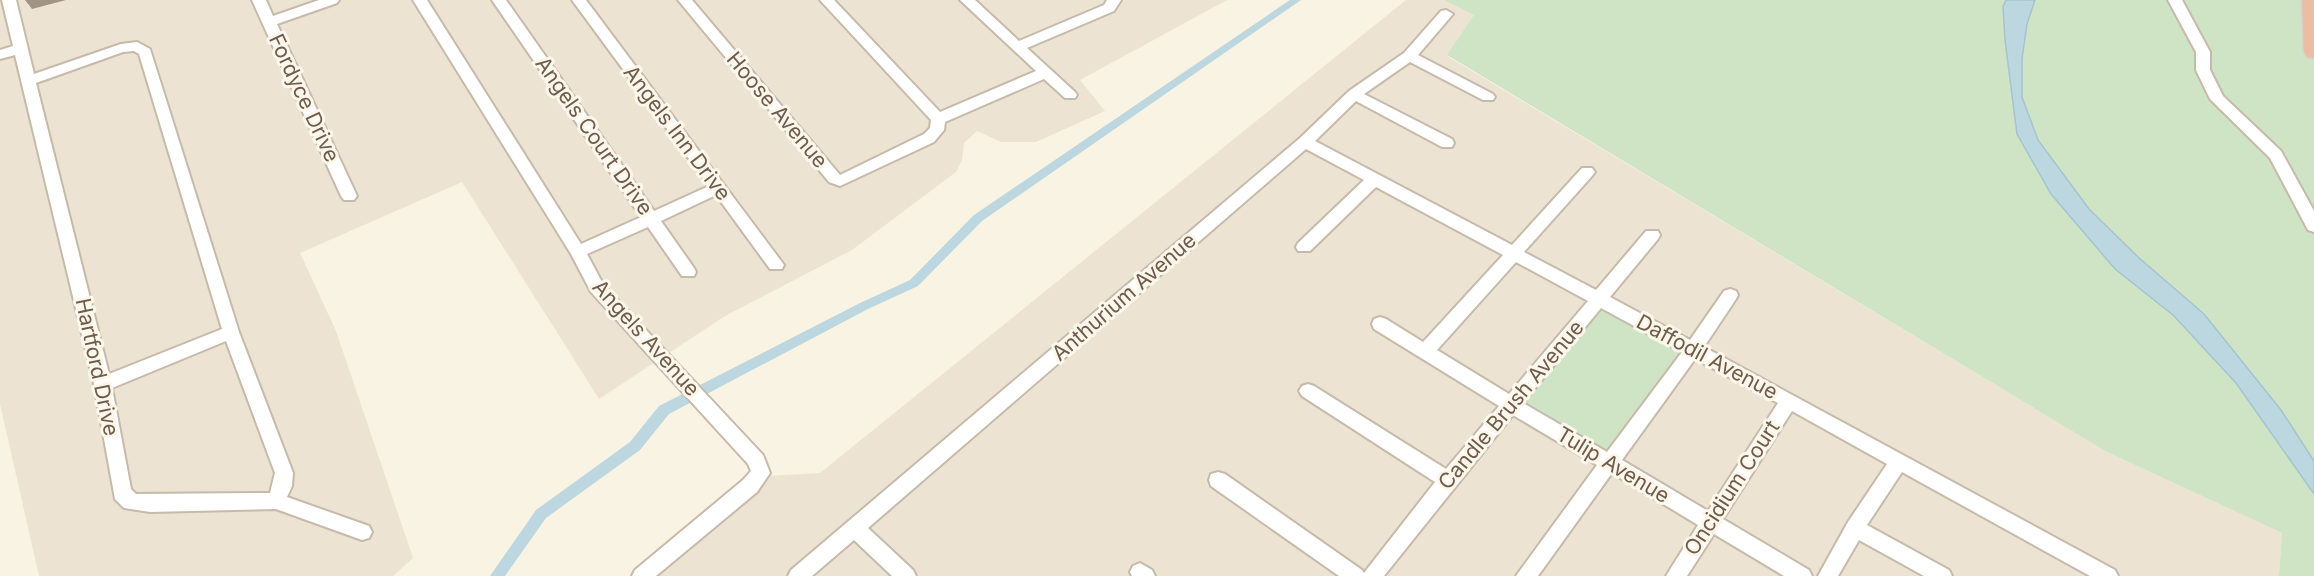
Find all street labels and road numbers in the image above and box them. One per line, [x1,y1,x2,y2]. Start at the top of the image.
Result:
street label: Fordyce Drive [264,30,345,166]
street label: Hoose Avenue [722,47,833,173]
street label: Angels Court Drive [530,52,658,220]
street label: Angels Inn Drive [618,60,736,205]
street label: Anthurium Avenue [1047,227,1201,366]
street label: Angels Avenue [588,274,705,401]
street label: Hartford Drive [71,296,124,438]
street label: Daffodil Avenue [1632,309,1782,404]
street label: Candle Brush Avenue [1433,315,1589,494]
street label: Oncidium Court [1679,416,1785,560]
street label: Tulip Avenue [1552,421,1674,508]

